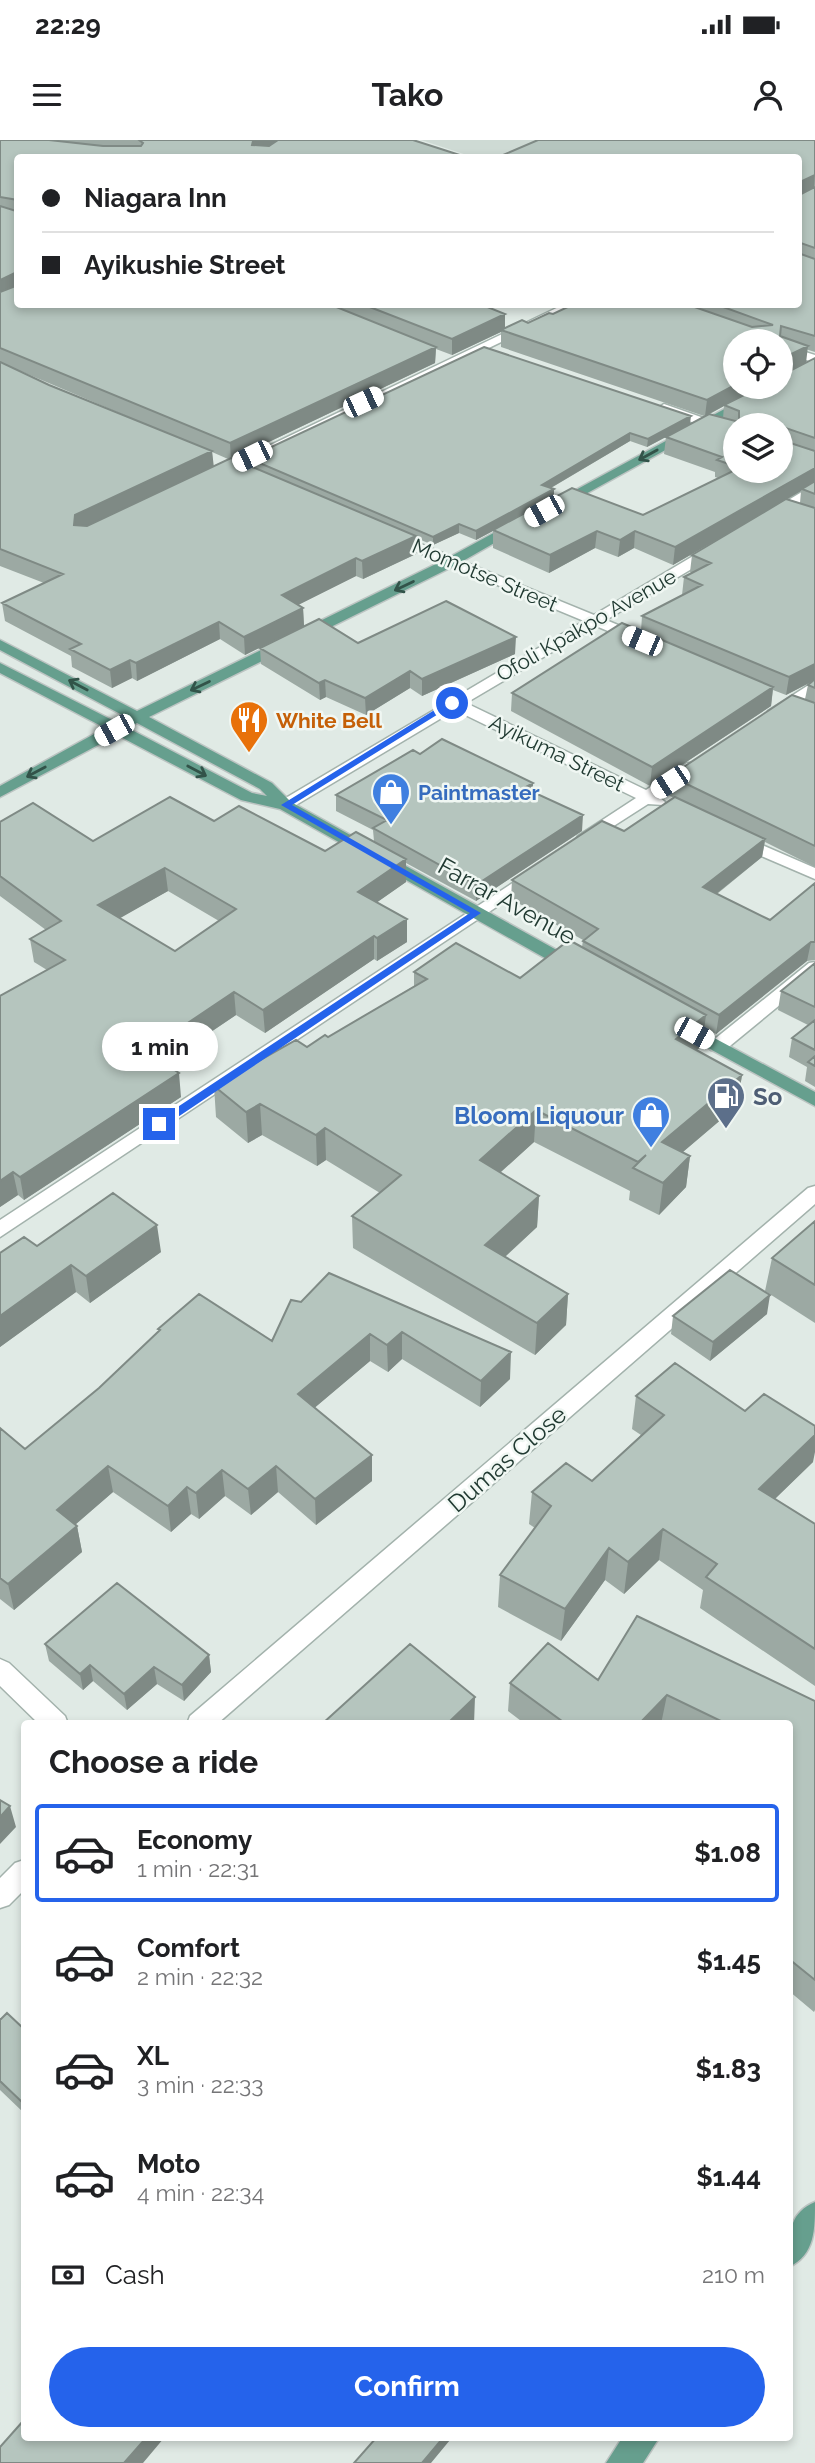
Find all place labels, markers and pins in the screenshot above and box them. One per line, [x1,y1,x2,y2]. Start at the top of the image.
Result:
restaurant icon: White Bell [228,699,270,754]
place label: White Bell [276,708,382,733]
shop icon: Paintmaster [370,771,412,826]
place label: Paintmaster [418,780,540,805]
fuel station icon: So [705,1075,747,1130]
place label: So [753,1082,782,1111]
shop icon: Bloom Liquour [630,1094,672,1149]
place label: Bloom Liquour [454,1101,624,1130]

